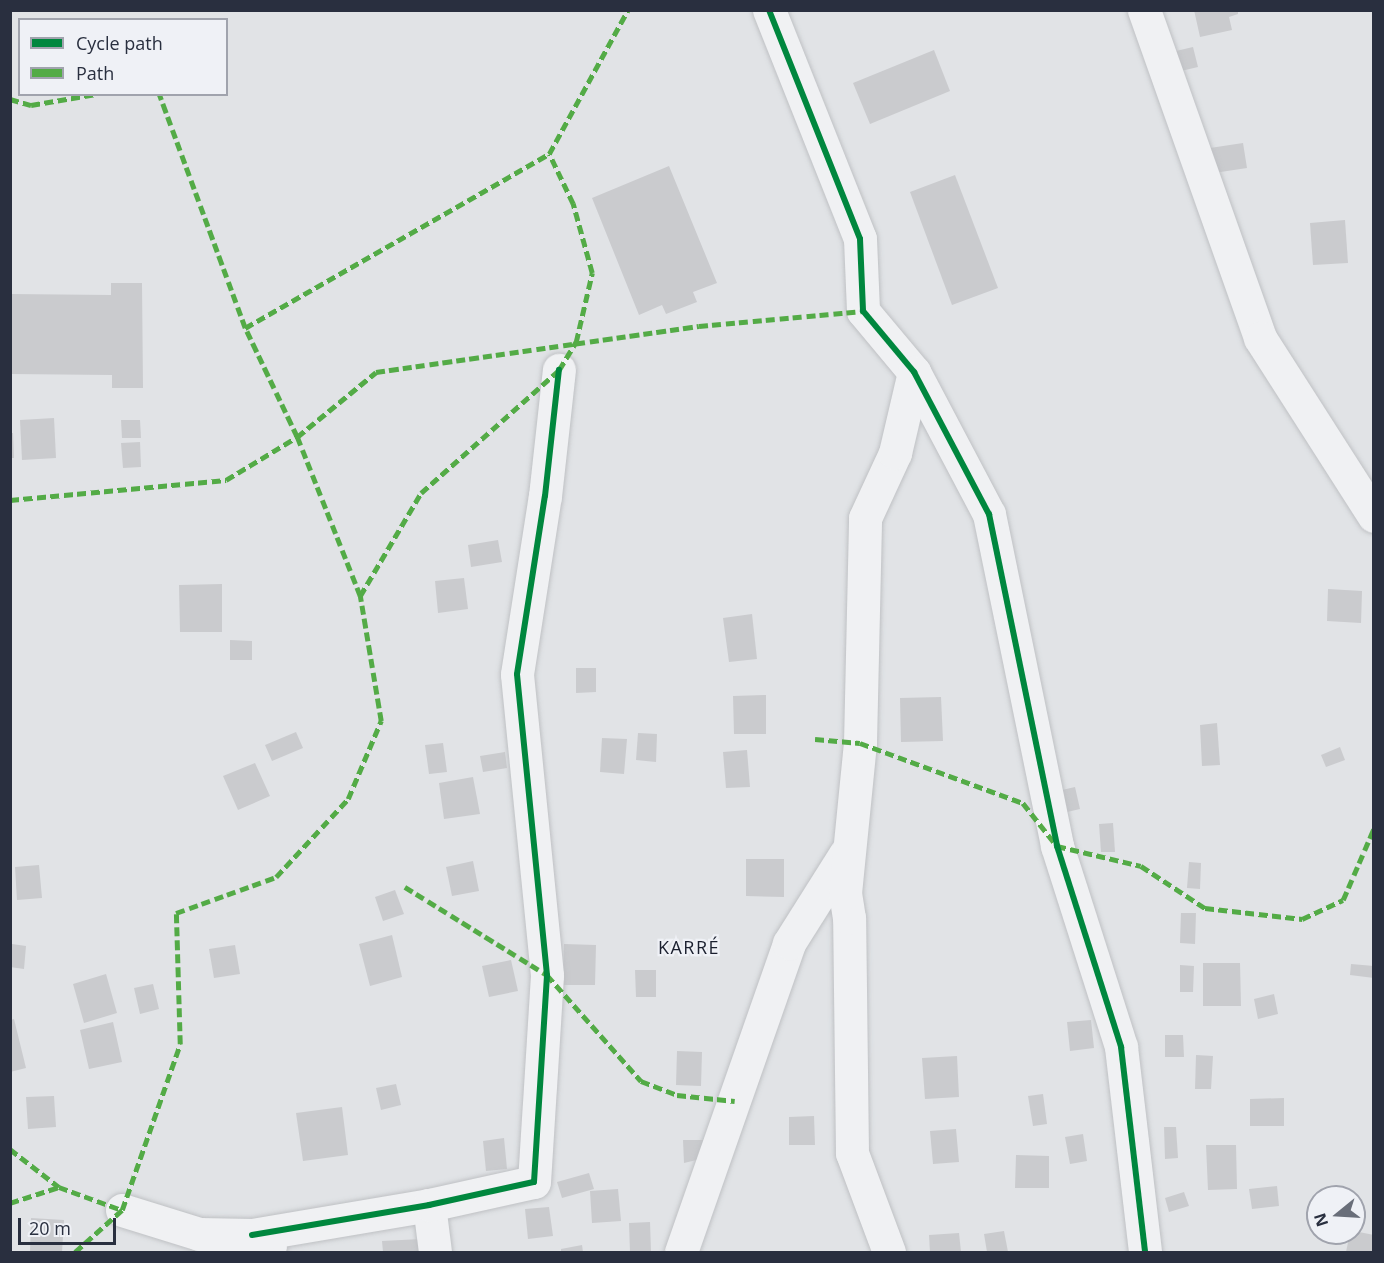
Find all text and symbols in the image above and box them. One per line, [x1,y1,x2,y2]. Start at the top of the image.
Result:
legend [18,18,228,96]
text: Cycle path [76,31,163,55]
text: Path [76,61,114,85]
district label: KARRÉ [658,936,720,958]
north arrow [1306,1185,1366,1245]
scale bar [21,1206,118,1244]
text: N [1308,1210,1333,1230]
text: 20 m [29,1216,71,1240]

